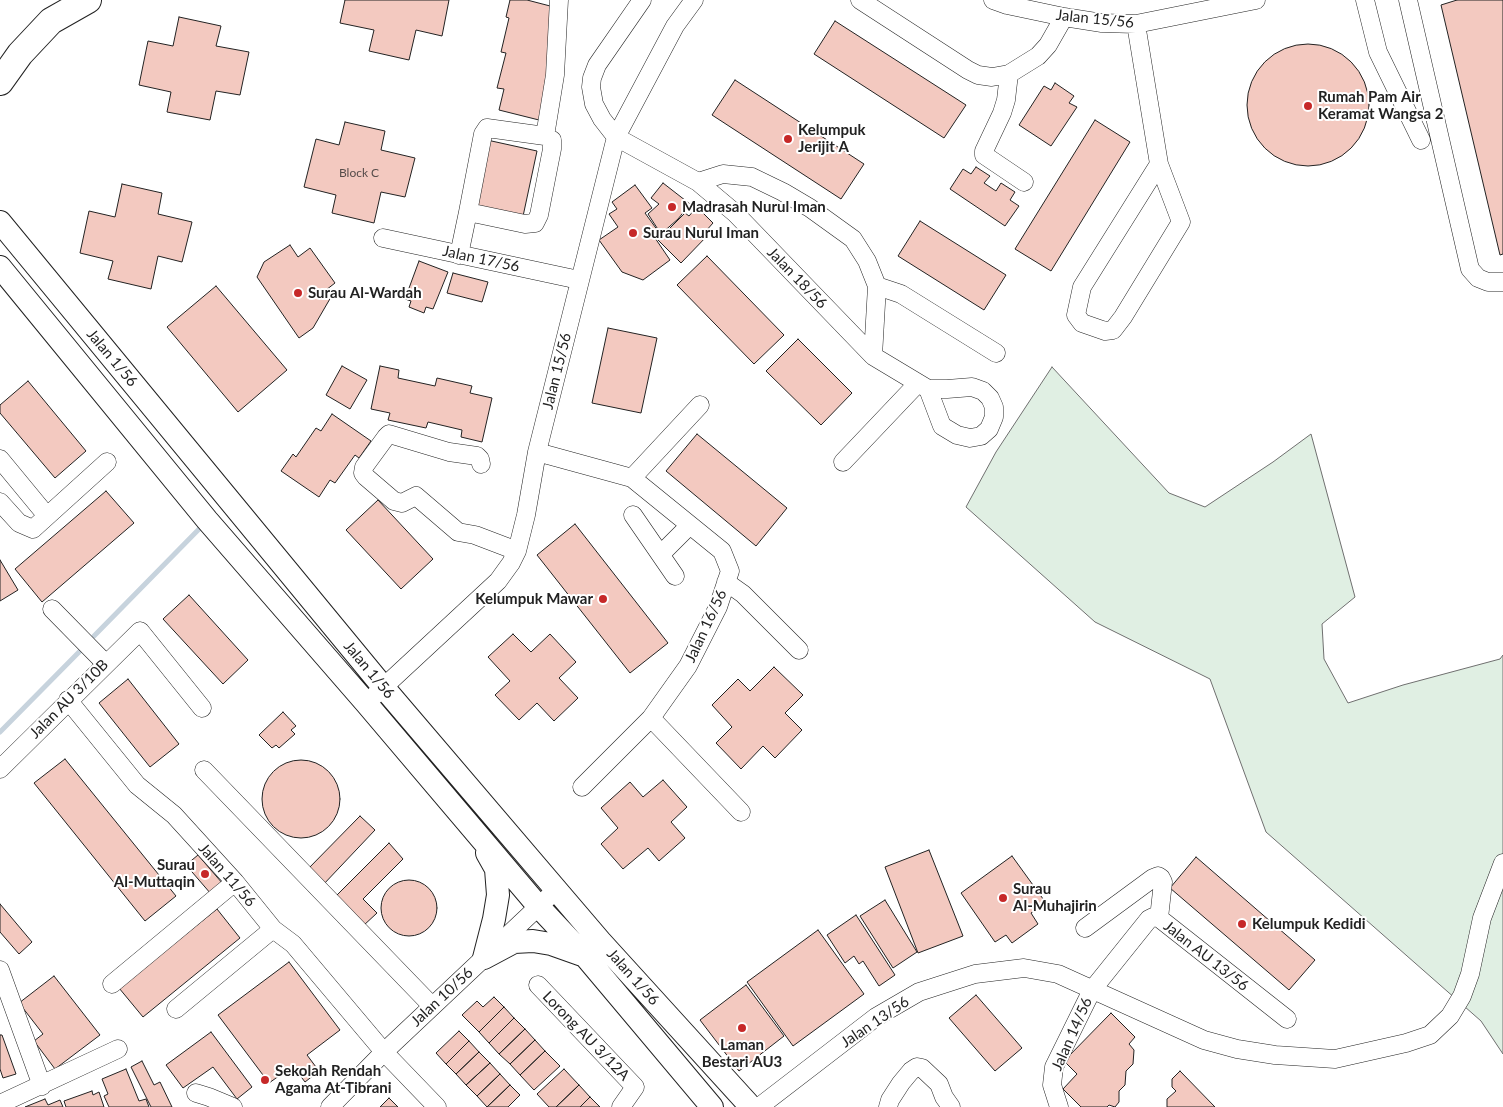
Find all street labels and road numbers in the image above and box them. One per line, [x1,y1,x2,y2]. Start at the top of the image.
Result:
street label: Jalan 15/56 [1055,6,1135,32]
street label: Jalan 17/56 [441,242,521,276]
street label: Jalan 18/56 [763,244,831,312]
street label: Jalan 1/56 [83,326,141,390]
street label: Jalan 15/56 [539,331,575,411]
street label: Jalan 16/56 [681,587,731,665]
street label: Jalan 1/56 [340,638,398,702]
street label: Jalan AU 3/10B [26,656,112,742]
street label: Jalan 11/56 [195,840,259,910]
street label: Jalan AU 13/56 [1160,917,1252,995]
street label: Jalan 1/56 [603,945,663,1009]
street label: Jalan 10/56 [407,964,477,1030]
street label: Lorong AU 3/12A [539,988,633,1084]
street label: Jalan 13/56 [838,993,912,1051]
street label: Jalan 14/56 [1048,995,1096,1073]

